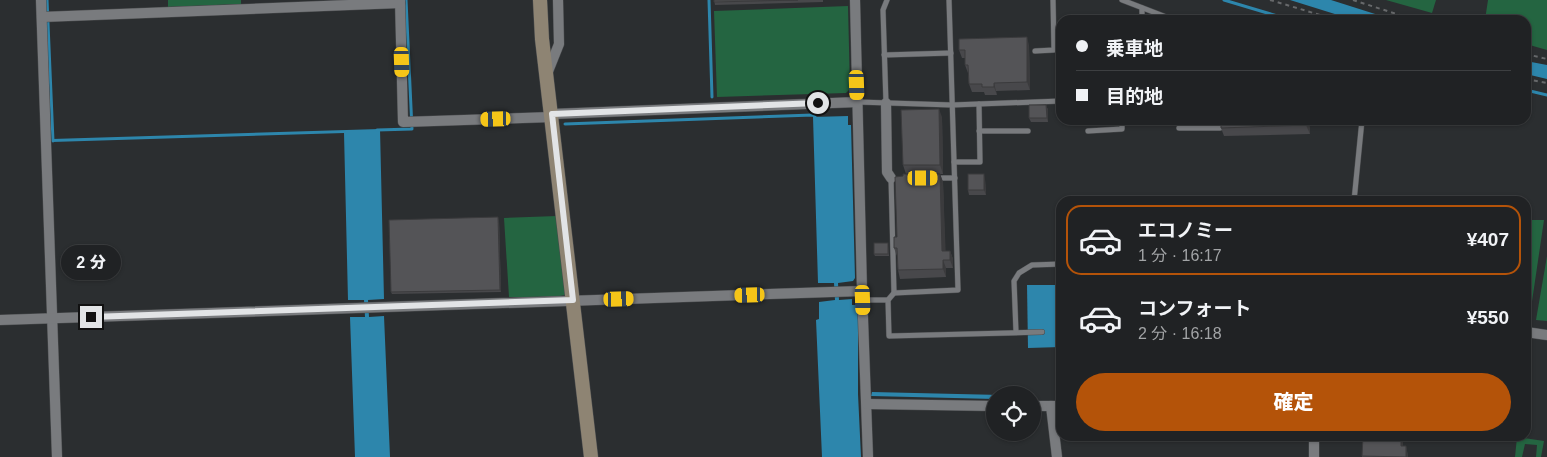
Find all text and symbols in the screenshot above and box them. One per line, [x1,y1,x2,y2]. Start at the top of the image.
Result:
text: 乗車地 [1106,38,1163,59]
car [393,47,410,77]
car [848,70,865,100]
text: 目的地 [1106,86,1163,107]
route start [807,92,829,114]
car [480,111,511,127]
car [908,171,938,186]
icon: car [1078,218,1123,263]
text: エコノミー [1138,220,1233,241]
text: ¥407 [1467,229,1509,250]
callout: 2 分 [61,244,121,280]
text: 1 分 · 16:17 [1138,247,1222,264]
text: 2 分 [76,254,106,271]
car [854,285,871,315]
car [734,287,765,303]
car [603,291,634,307]
icon: car [1078,296,1123,341]
text: コンフォート [1138,298,1251,319]
route end [80,306,102,328]
text: ¥550 [1467,307,1509,328]
text: 2 分 · 16:18 [1138,325,1222,342]
button: 確定 [1076,373,1511,431]
map controls [986,386,1041,441]
button: locate [986,386,1041,441]

